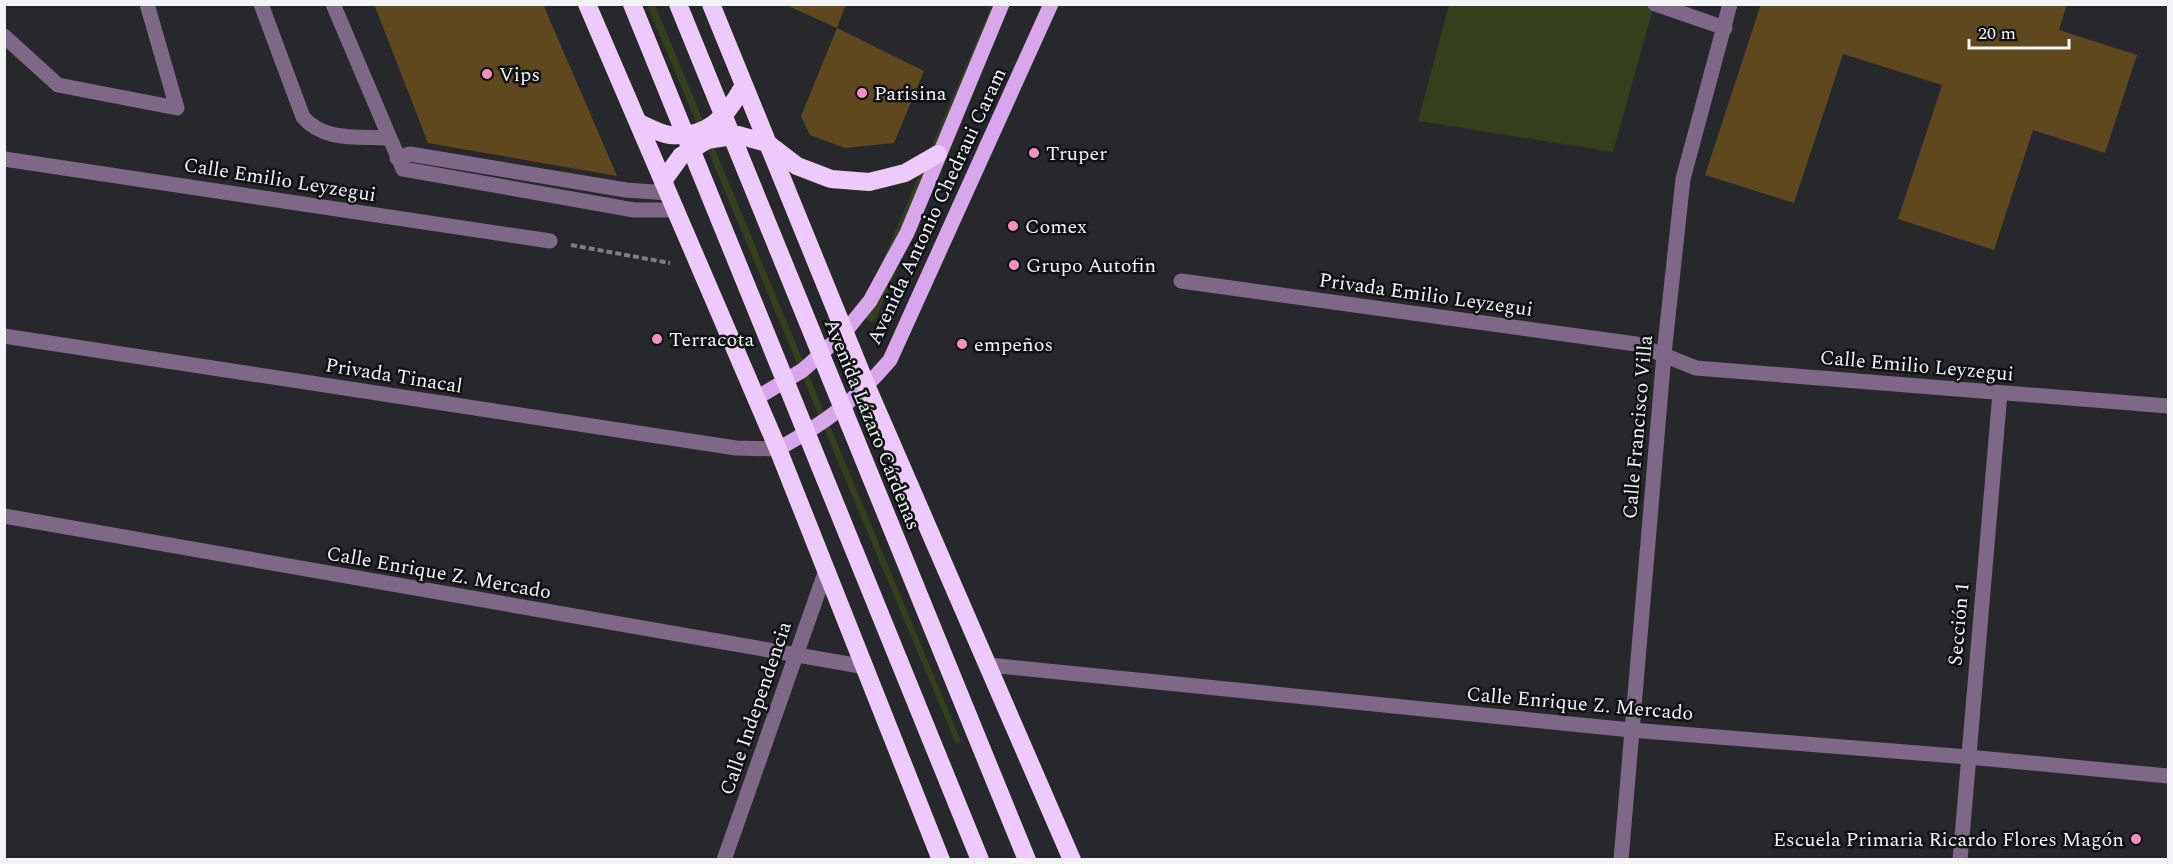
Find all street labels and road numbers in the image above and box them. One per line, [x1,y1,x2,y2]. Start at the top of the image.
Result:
street label: Avenida Antonio Chedraui Caram [859,63,1014,350]
street label: Calle Emilio Leyzegui [181,150,378,210]
street label: Privada Emilio Leyzegui [1317,265,1535,325]
street label: Avenida Lázaro Cárdenas [816,314,928,535]
street label: Calle Francisco Villa [1615,334,1661,520]
street label: Calle Emilio Leyzegui [1819,343,2015,389]
street label: Privada Tinacal [323,350,464,402]
street label: Calle Enrique Z. Mercado [324,538,554,608]
street label: Sección 1 [1940,581,1978,667]
street label: Calle Independencia [712,617,800,799]
street label: Calle Enrique Z. Mercado [1465,679,1695,729]

